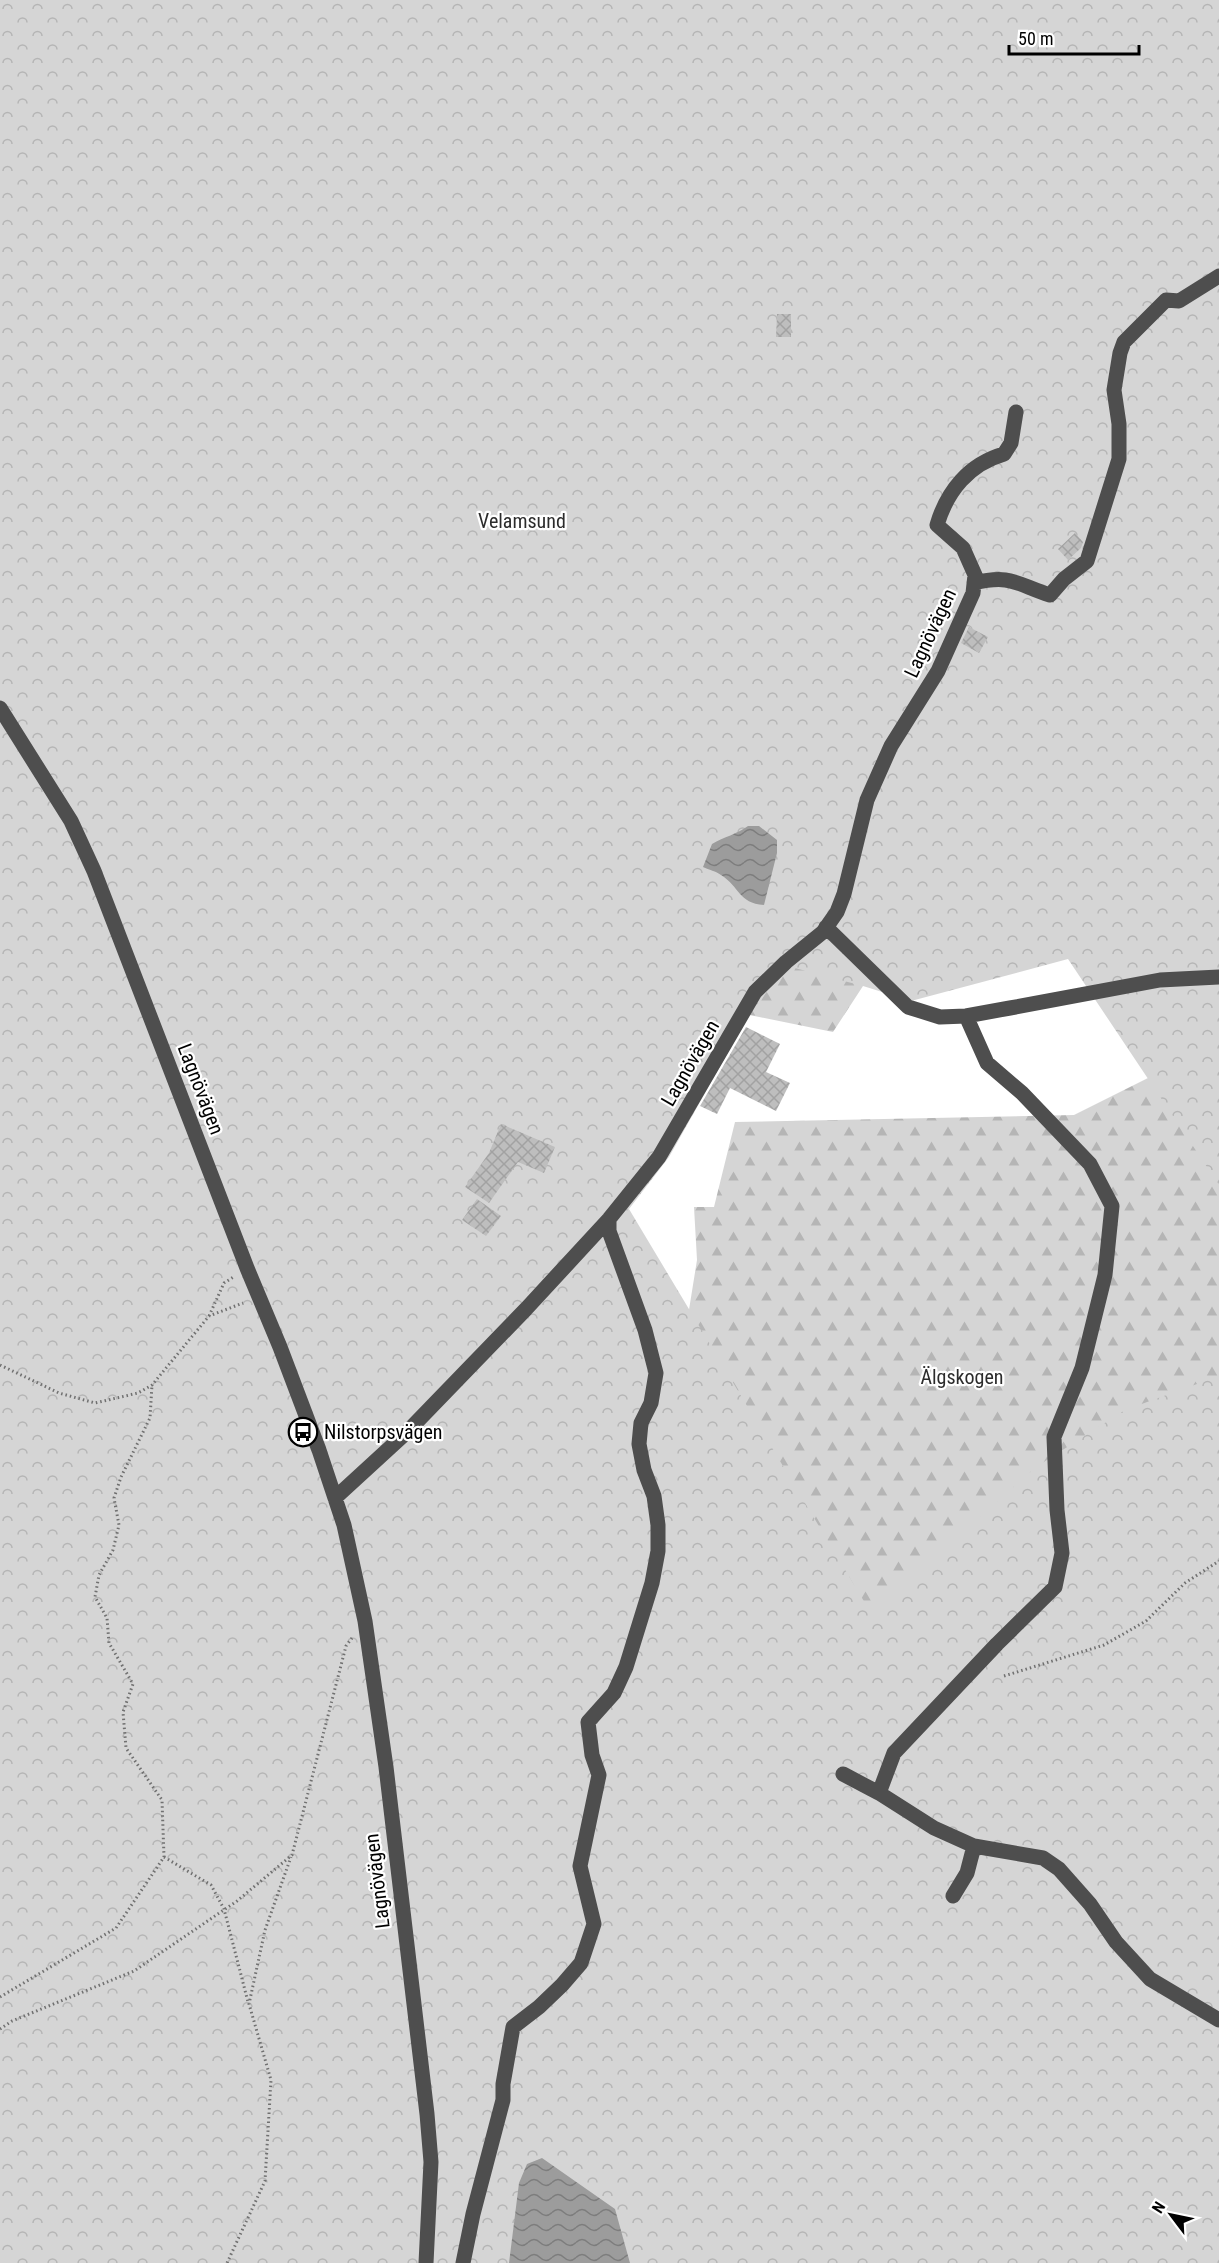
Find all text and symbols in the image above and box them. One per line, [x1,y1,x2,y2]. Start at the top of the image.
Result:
scale bar [1009,18,1140,56]
text: 50 m [1018,28,1053,49]
park label: Velamsund [478,509,566,533]
street label: Lagnövägen [899,585,961,681]
street label: Lagnövägen [656,1016,724,1110]
street label: Lagnövägen [173,1040,229,1138]
park label: Älgskogen [920,1365,1004,1389]
bus stop icon: Nilstorpsvägen [287,1416,319,1448]
place label: Nilstorpsvägen [324,1420,442,1444]
street label: Lagnövägen [359,1832,395,1930]
north arrow [1141,2185,1201,2245]
text: N [1148,2198,1169,2217]

